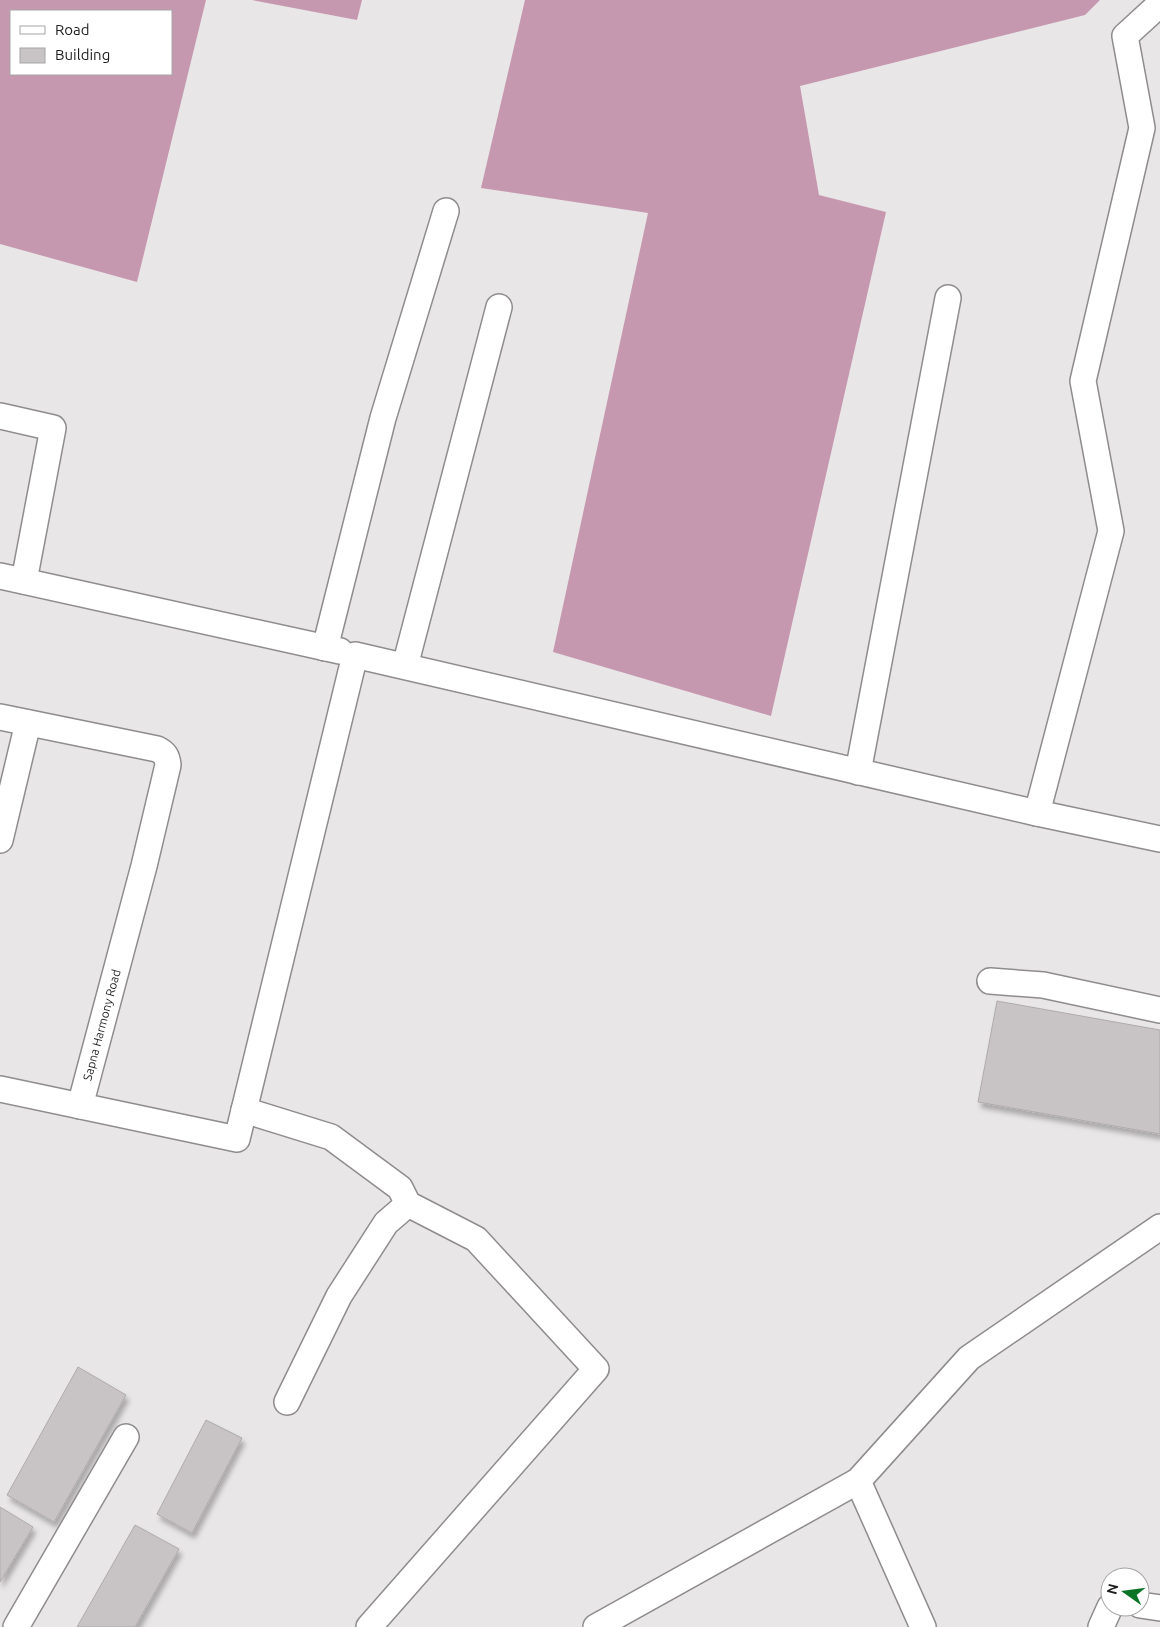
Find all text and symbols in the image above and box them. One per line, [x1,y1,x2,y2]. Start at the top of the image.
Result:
legend [10,10,172,75]
text: Road [55,21,90,38]
text: Building [55,46,110,63]
street label: Sapna Harmony Road [80,968,123,1082]
north arrow [1100,1567,1150,1617]
text: N [1103,1582,1121,1596]

